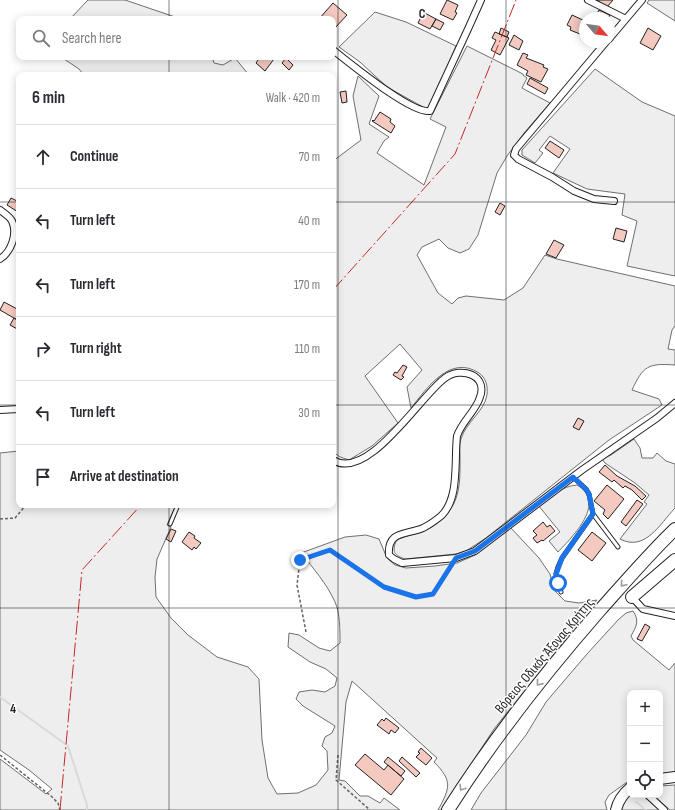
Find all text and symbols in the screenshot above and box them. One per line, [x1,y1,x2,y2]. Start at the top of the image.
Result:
text: C [419,6,426,22]
north arrow [579,12,615,48]
search box [16,16,336,60]
icon: search [30,27,52,49]
text: Search here [62,29,122,48]
text: 6 min [32,88,65,108]
text: Walk · 420 m [266,90,320,106]
icon: ahead [32,146,54,168]
text: Continue [70,147,119,166]
text: 70 m [299,149,320,165]
icon: left [32,210,54,232]
text: Turn left [70,211,115,230]
text: 40 m [298,213,320,229]
icon: left [32,274,54,296]
text: Turn left [70,275,115,294]
text: 170 m [294,277,320,293]
icon: right [32,338,54,360]
text: Turn right [70,339,122,358]
text: 110 m [295,341,320,357]
icon: left [32,402,54,424]
text: Turn left [70,403,115,422]
text: 30 m [298,405,320,421]
icon: arrive [32,466,54,488]
text: Arrive at destination [70,467,179,486]
route end [291,551,309,569]
route start [549,574,567,592]
one-way arrow [621,579,628,587]
street label: Βόρειος Οδικός Άξονας Κρήτης [491,594,598,717]
one-way arrow [536,678,543,685]
map controls [627,690,663,798]
button: + [627,690,663,726]
text: 4 [10,701,16,717]
button: − [627,726,663,762]
button: locate [627,762,663,798]
one-way arrow [459,784,467,791]

